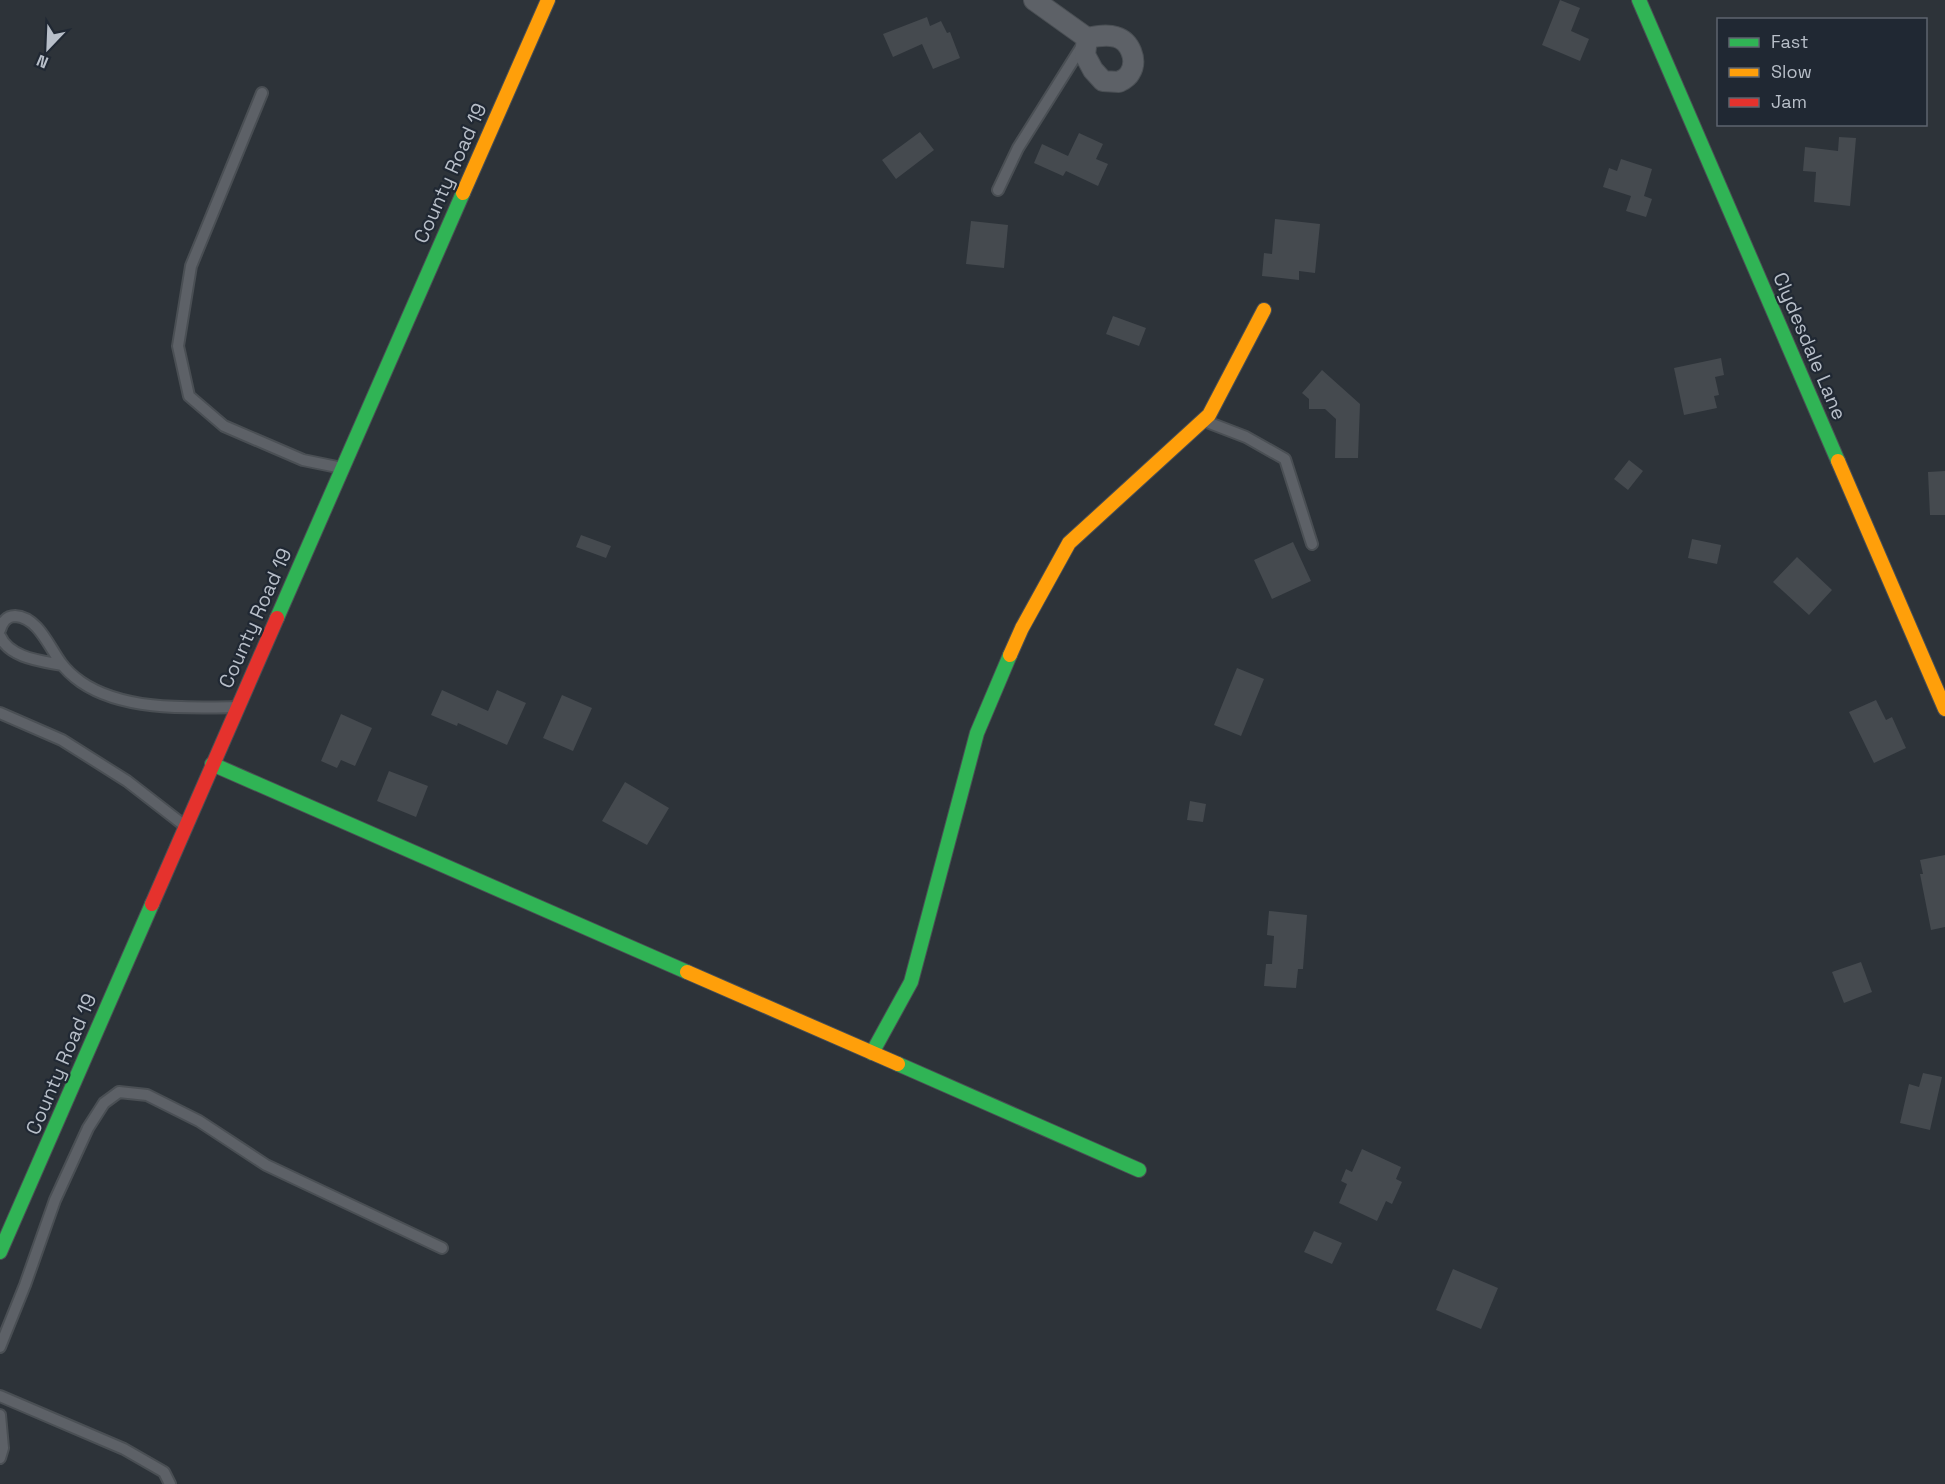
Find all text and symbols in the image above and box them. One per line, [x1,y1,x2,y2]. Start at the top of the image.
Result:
north arrow [18,18,78,78]
legend [1717,18,1927,126]
text: Fast [1771,30,1808,53]
text: N [33,50,51,73]
text: Slow [1771,60,1812,83]
text: Jam [1771,90,1807,113]
street label: County Road 19 [407,99,493,247]
street label: Clydesdale Lane [1767,268,1853,424]
street label: County Road 19 [212,544,298,692]
street label: County Road 19 [20,989,102,1139]

